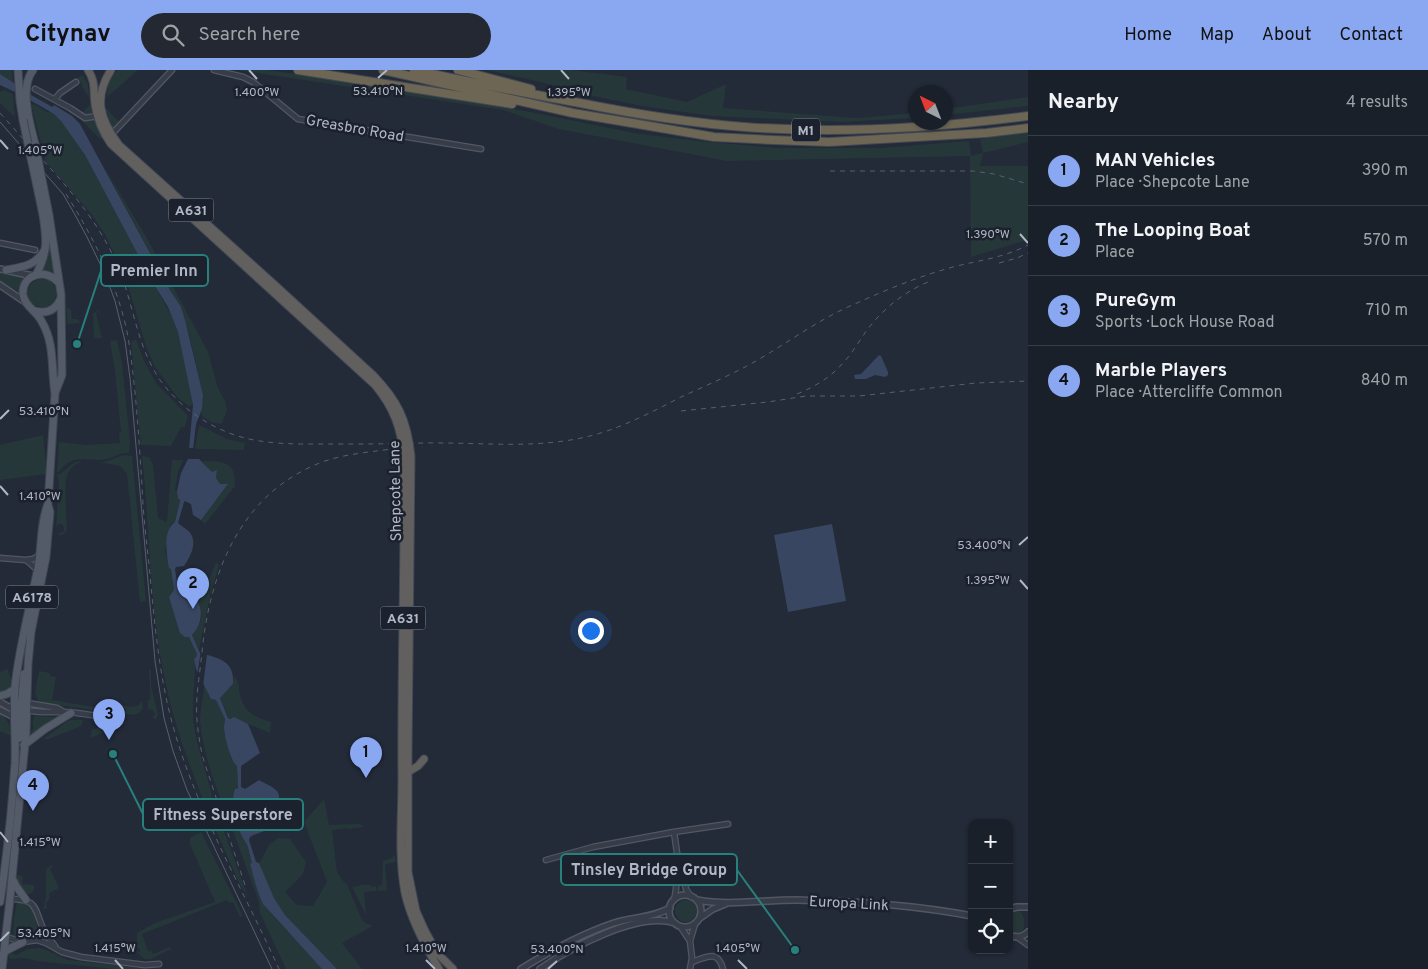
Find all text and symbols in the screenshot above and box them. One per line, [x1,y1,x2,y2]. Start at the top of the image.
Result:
search box [141,13,491,58]
text: Citynav [25,20,111,50]
icon: search [159,21,187,49]
text: Search here [199,23,300,47]
text: Home [1124,24,1172,47]
text: Map [1200,24,1234,47]
text: About [1262,24,1311,47]
text: Contact [1339,24,1403,47]
text: 53.410°N [353,84,403,100]
text: 1.400°W [235,85,279,101]
text: 1.395°W [547,85,591,101]
north arrow [908,85,953,130]
text: Nearby [1048,89,1119,116]
text: 4 results [1346,93,1408,113]
street label: Greasbro Road [304,112,405,147]
road number: M1 [792,118,820,142]
text: 1.405°W [18,143,62,159]
text: MAN Vehicles [1095,149,1215,173]
text: 1 [1061,161,1067,181]
text: 390 m [1362,161,1408,181]
text: Place · Shepcote Lane [1095,173,1250,193]
road number: A631 [168,198,214,222]
text: The Looping Boat [1095,219,1251,243]
text: 1.390°W [966,227,1010,243]
text: 2 [1059,231,1069,251]
text: 570 m [1363,231,1408,251]
text: Place [1095,243,1135,263]
callout: Premier Inn [101,255,208,286]
text: Premier Inn [110,262,198,282]
text: PureGym [1095,289,1176,313]
text: 3 [1059,301,1069,321]
text: 710 m [1366,301,1408,321]
text: Sports · Lock House Road [1095,313,1274,333]
text: Marble Players [1095,359,1227,383]
text: 4 [1059,371,1069,391]
text: 840 m [1361,371,1408,391]
text: Place · Attercliffe Common [1095,383,1283,403]
text: 53.410°N [19,404,69,420]
street label: Shepcote Lane [386,440,407,542]
text: 1.410°W [19,489,61,505]
text: 53.400°N [957,538,1011,554]
pin: 2 [177,568,209,609]
text: 1.395°W [966,573,1010,589]
road number: A6178 [6,586,58,608]
road number: A631 [380,606,426,630]
your location [578,618,604,644]
pin: 3 [93,699,125,740]
pin: 1 [350,737,382,778]
pin: 4 [17,770,49,811]
callout: Fitness Superstore [143,799,303,830]
text: Fitness Superstore [153,806,293,826]
map controls [968,819,1013,954]
button: + [968,819,1013,864]
text: 1.415°W [19,835,61,851]
callout: Tinsley Bridge Group [561,854,737,885]
text: Tinsley Bridge Group [571,861,727,881]
button: − [968,864,1013,909]
street label: Europa Link [808,893,889,916]
button: locate [968,909,1013,954]
text: 53.405°N [17,926,71,942]
text: 1.415°W [94,941,136,957]
text: 1.410°W [405,941,447,957]
text: 1.405°W [716,941,760,957]
text: 53.400°N [530,942,584,958]

